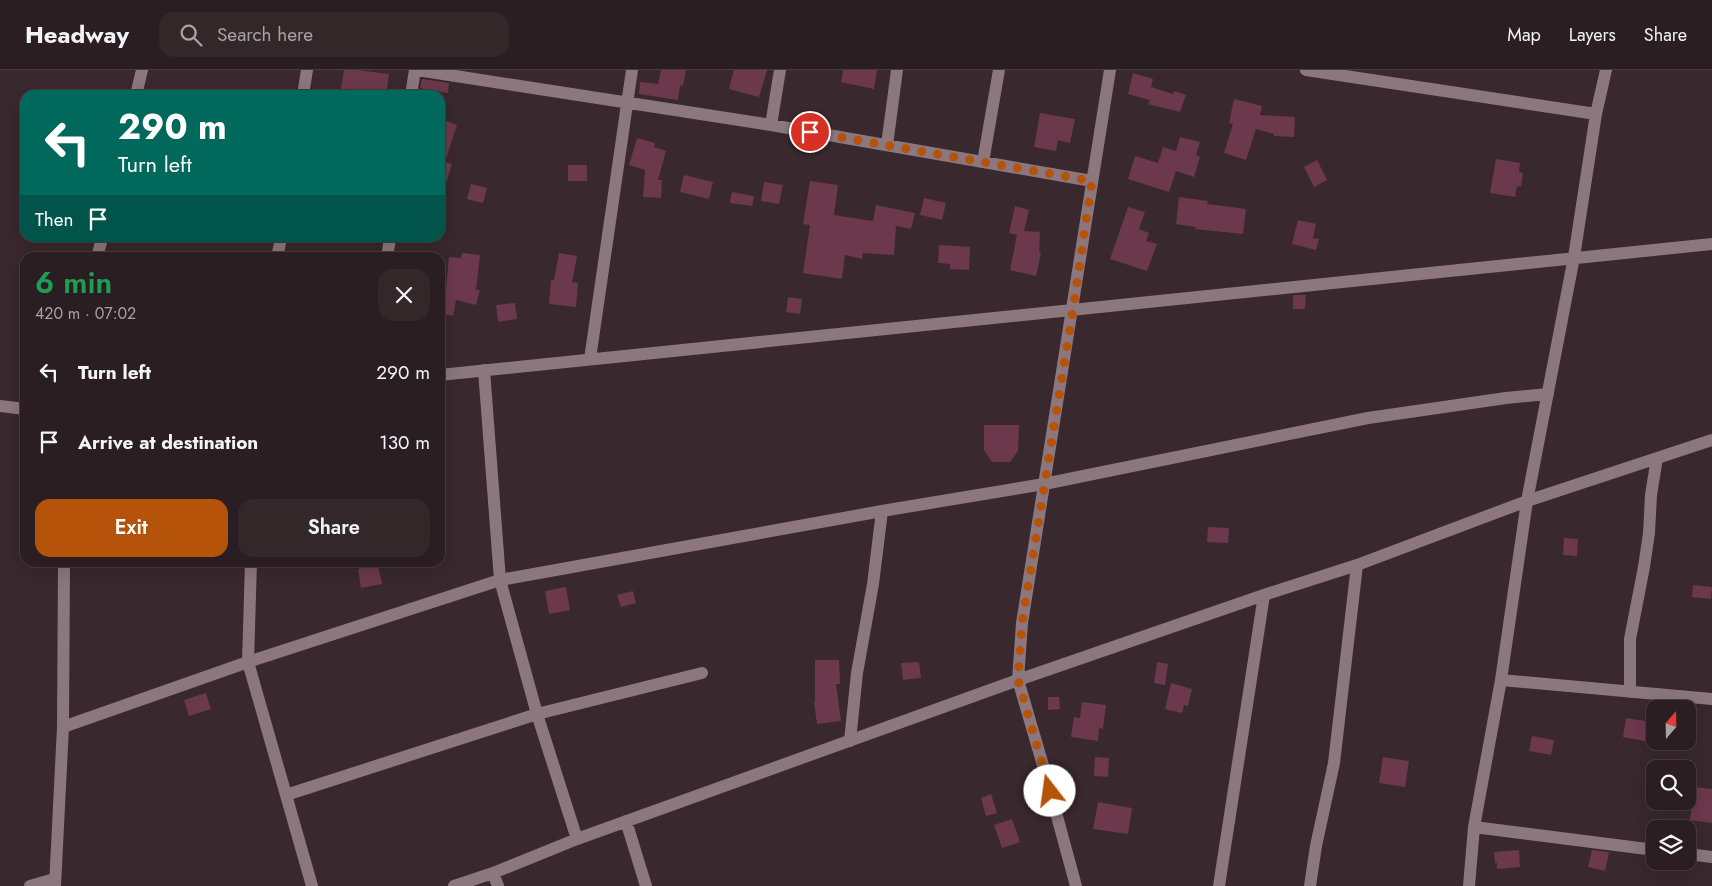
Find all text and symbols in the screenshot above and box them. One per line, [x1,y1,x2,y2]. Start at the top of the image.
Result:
search box [159,12,509,57]
text: Headway [25,17,129,52]
icon: search [177,21,205,49]
text: Search here [217,21,313,48]
text: Map [1507,22,1541,48]
text: Layers [1569,22,1616,48]
text: Share [1644,22,1687,48]
text: 290 m [118,102,227,152]
icon: left [35,110,100,175]
pin [789,111,831,153]
icon: arrive [796,118,824,146]
text: Turn left [118,148,192,180]
icon: arrive [84,205,112,233]
text: Then [35,206,74,233]
text: 6 min [35,261,112,304]
button: close [378,269,430,321]
text: 420 m · 07:02 [35,302,136,325]
icon: left [35,358,63,386]
text: Turn left [78,359,151,386]
text: 290 m [376,359,430,386]
icon: arrive [35,428,63,456]
text: Arrive at destination [78,429,258,456]
text: 130 m [379,429,430,456]
button: Exit [35,499,228,557]
button: Share [238,499,430,557]
north arrow [1646,700,1696,750]
map controls [1646,700,1696,870]
button: search [1646,760,1696,810]
position arrow [1023,764,1075,816]
button: layers [1646,820,1696,870]

